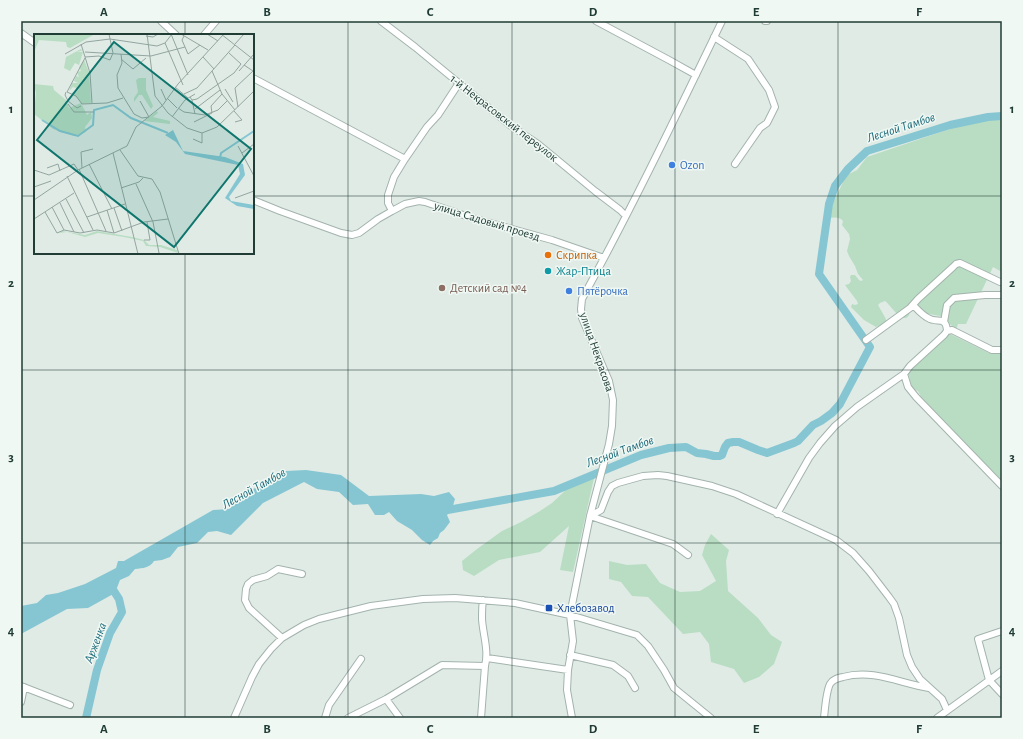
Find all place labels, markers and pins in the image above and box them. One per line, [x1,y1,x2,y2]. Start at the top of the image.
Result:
place label: Ozon [680,159,704,171]
marker: Ozon [667,160,677,170]
place label: Скрипка [556,249,598,261]
marker: Скрипка [543,250,553,260]
place label: Жар-Птица [556,265,611,277]
marker: Жар-Птица [543,266,553,276]
place label: Детский сад №4 [450,282,527,294]
marker: Детский сад №4 [437,283,447,293]
place label: Пятёрочка [577,285,629,297]
marker: Пятёрочка [564,286,574,296]
place label: Хлебозавод [557,602,615,614]
marker: Хлебозавод [544,603,554,613]

